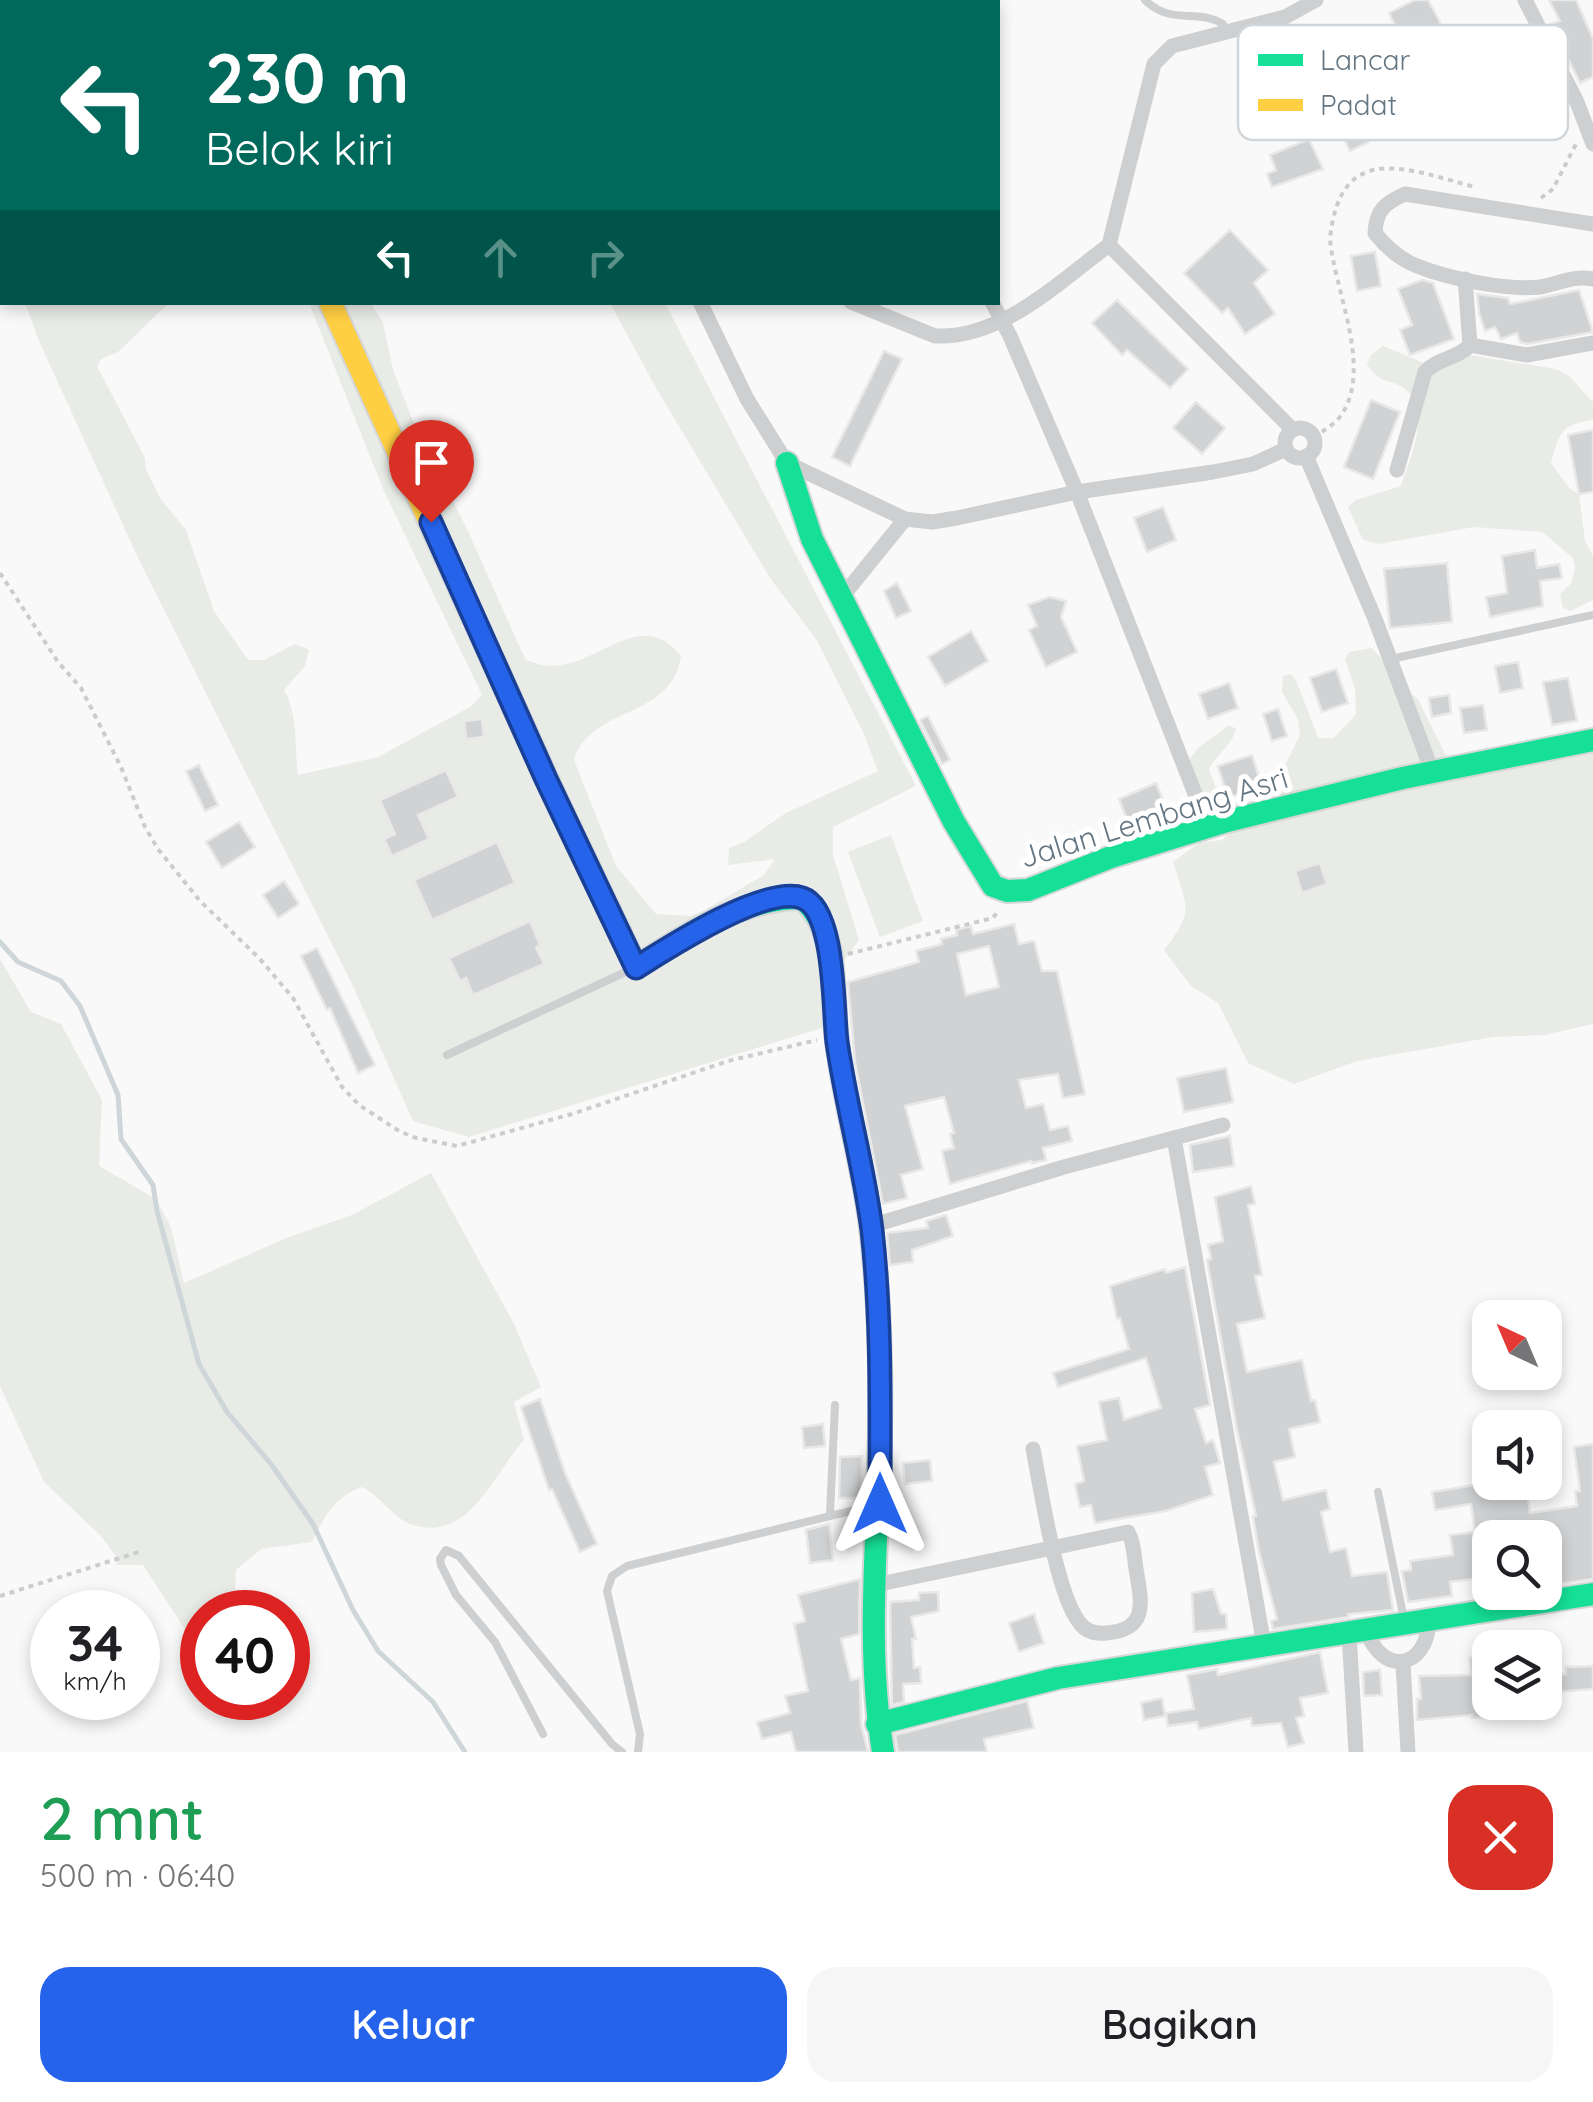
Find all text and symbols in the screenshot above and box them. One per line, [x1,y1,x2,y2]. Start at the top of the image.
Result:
legend [1238,25,1568,140]
text: 230 m [205,33,410,121]
icon: left [40,40,170,170]
text: Lancar [1320,42,1411,77]
text: Padat [1320,87,1397,122]
text: Belok kiri [205,120,394,176]
icon: left [368,230,423,285]
icon: ahead [473,230,528,285]
icon: right [578,230,633,285]
pin [389,420,474,523]
icon: arrive [404,435,459,490]
street label: Jalan Lembang Asri [1015,758,1292,876]
north arrow [1472,1300,1562,1390]
map controls [1472,1300,1562,1720]
button: sound [1472,1410,1562,1500]
position arrow [828,1452,932,1556]
button: search [1472,1520,1562,1610]
speed limit sign: 40 [180,1590,310,1720]
text: 34 [67,1611,123,1674]
button: layers [1472,1630,1562,1720]
text: km/h [63,1665,127,1696]
text: 2 mnt [40,1780,204,1855]
button: close [1448,1785,1553,1890]
text: 500 m · 06:40 [40,1855,235,1895]
button: Keluar [40,1967,787,2082]
button: Bagikan [807,1967,1553,2082]

